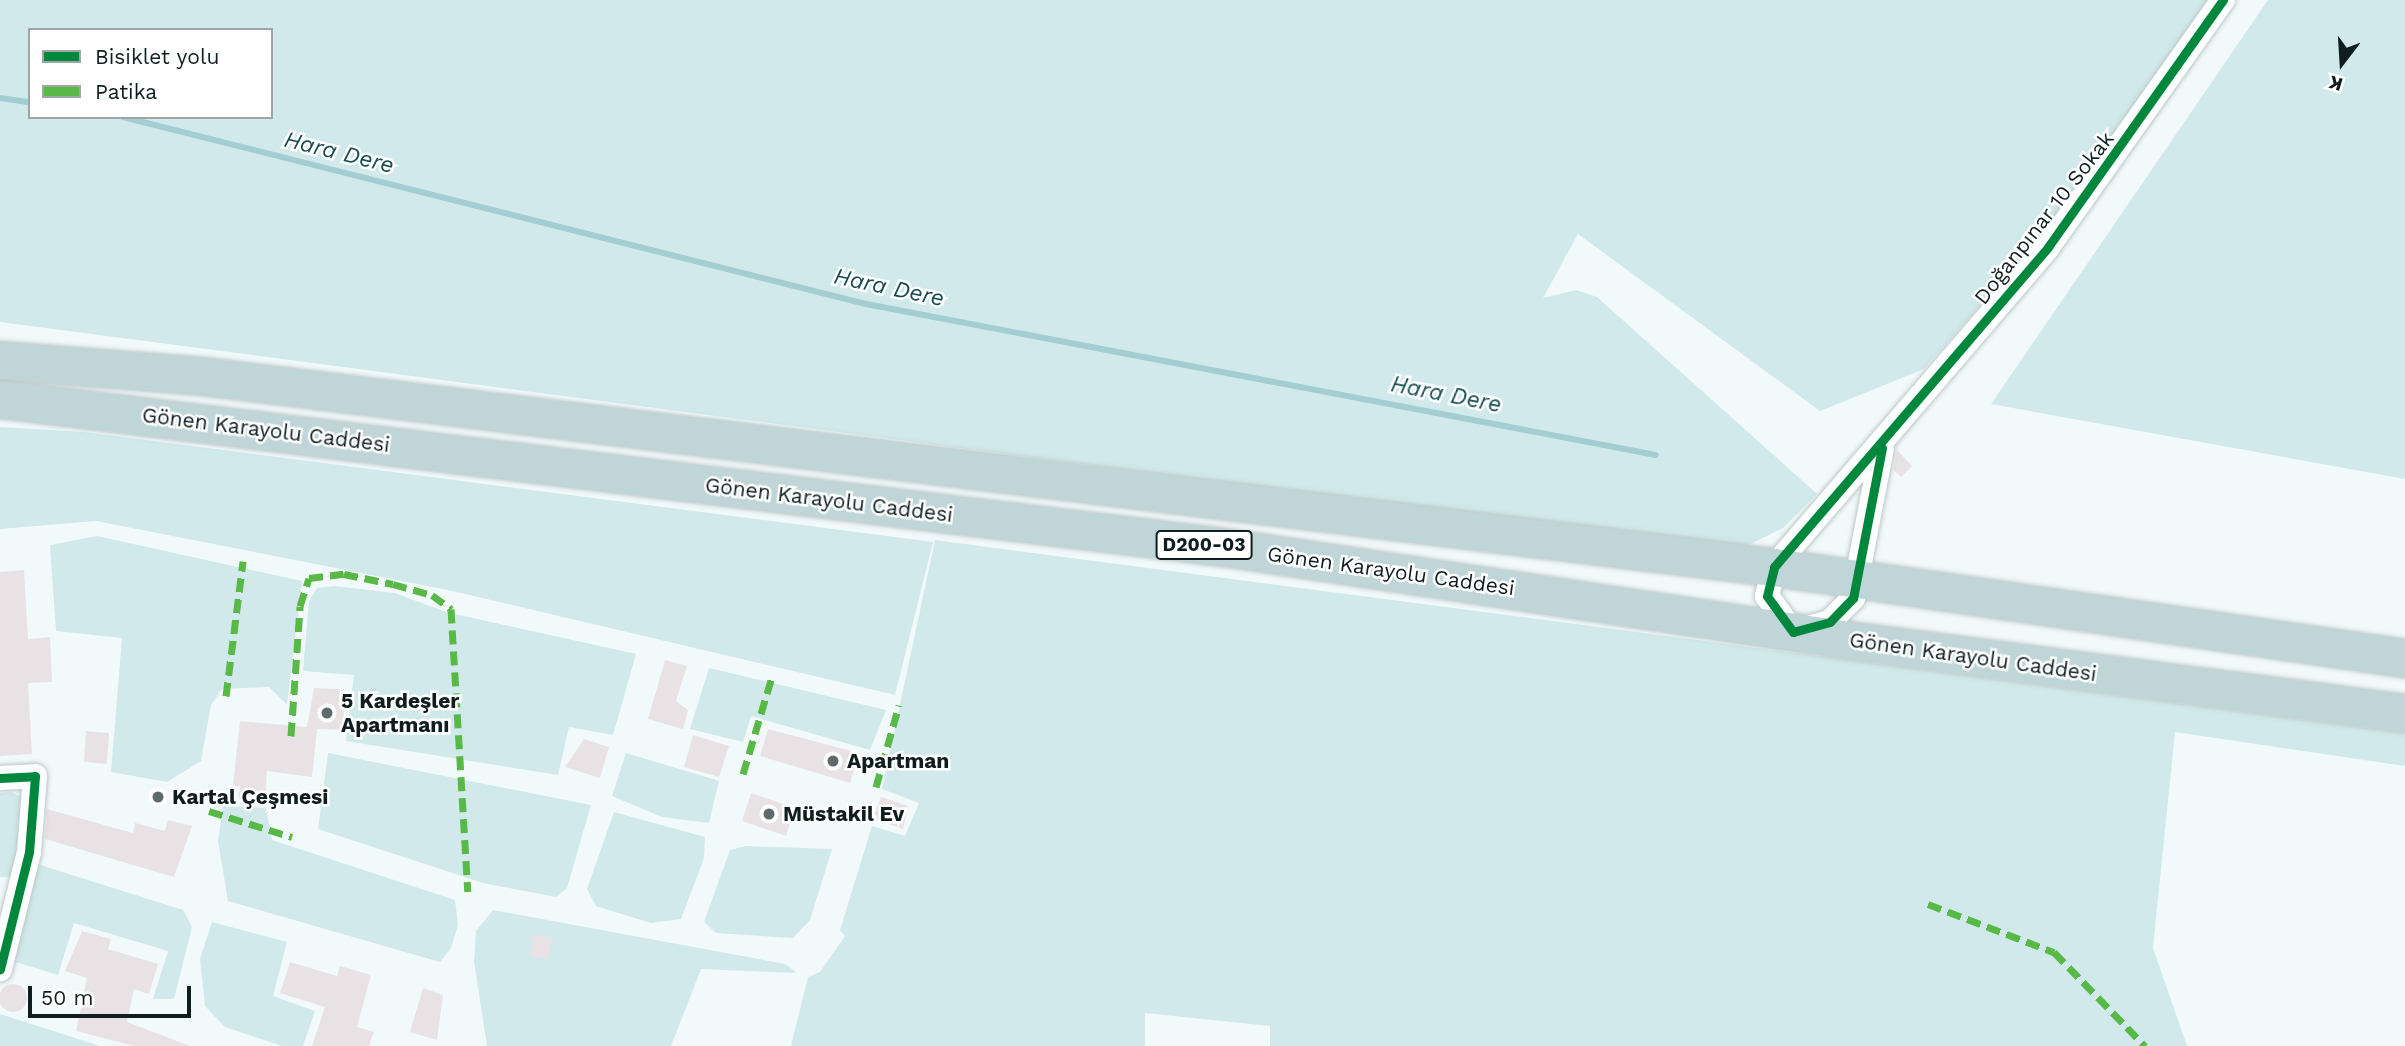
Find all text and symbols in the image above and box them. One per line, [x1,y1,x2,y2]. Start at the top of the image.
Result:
legend [28,28,273,119]
north arrow [2307,28,2377,98]
text: Bisiklet yolu [95,44,219,69]
text: K [2326,71,2345,96]
text: Patika [95,79,157,104]
water label: Hara Dere [281,126,397,180]
street label: Doğanpınar 10 Sokak [1968,126,2120,310]
water label: Hara Dere [831,263,947,313]
water label: Hara Dere [1388,371,1504,419]
street label: Gönen Karayolu Caddesi [141,402,391,458]
street label: Gönen Karayolu Caddesi [704,472,954,528]
road number: D200-03 [1155,530,1253,560]
street label: Gönen Karayolu Caddesi [1266,541,1516,601]
street label: Gönen Karayolu Caddesi [1848,627,2098,687]
place label: 5 Kardeşler Apartmanı [341,688,459,738]
marker: 5 Kardeşler Apartmanı [319,705,335,721]
place label: Apartman [847,748,949,774]
marker: Apartman [825,753,841,769]
place label: Kartal Çeşmesi [172,784,329,810]
marker: Kartal Çeşmesi [150,789,166,805]
place label: Müstakil Ev [783,801,905,827]
marker: Müstakil Ev [761,806,777,822]
scale bar [32,972,194,1016]
text: 50 m [41,985,93,1010]

